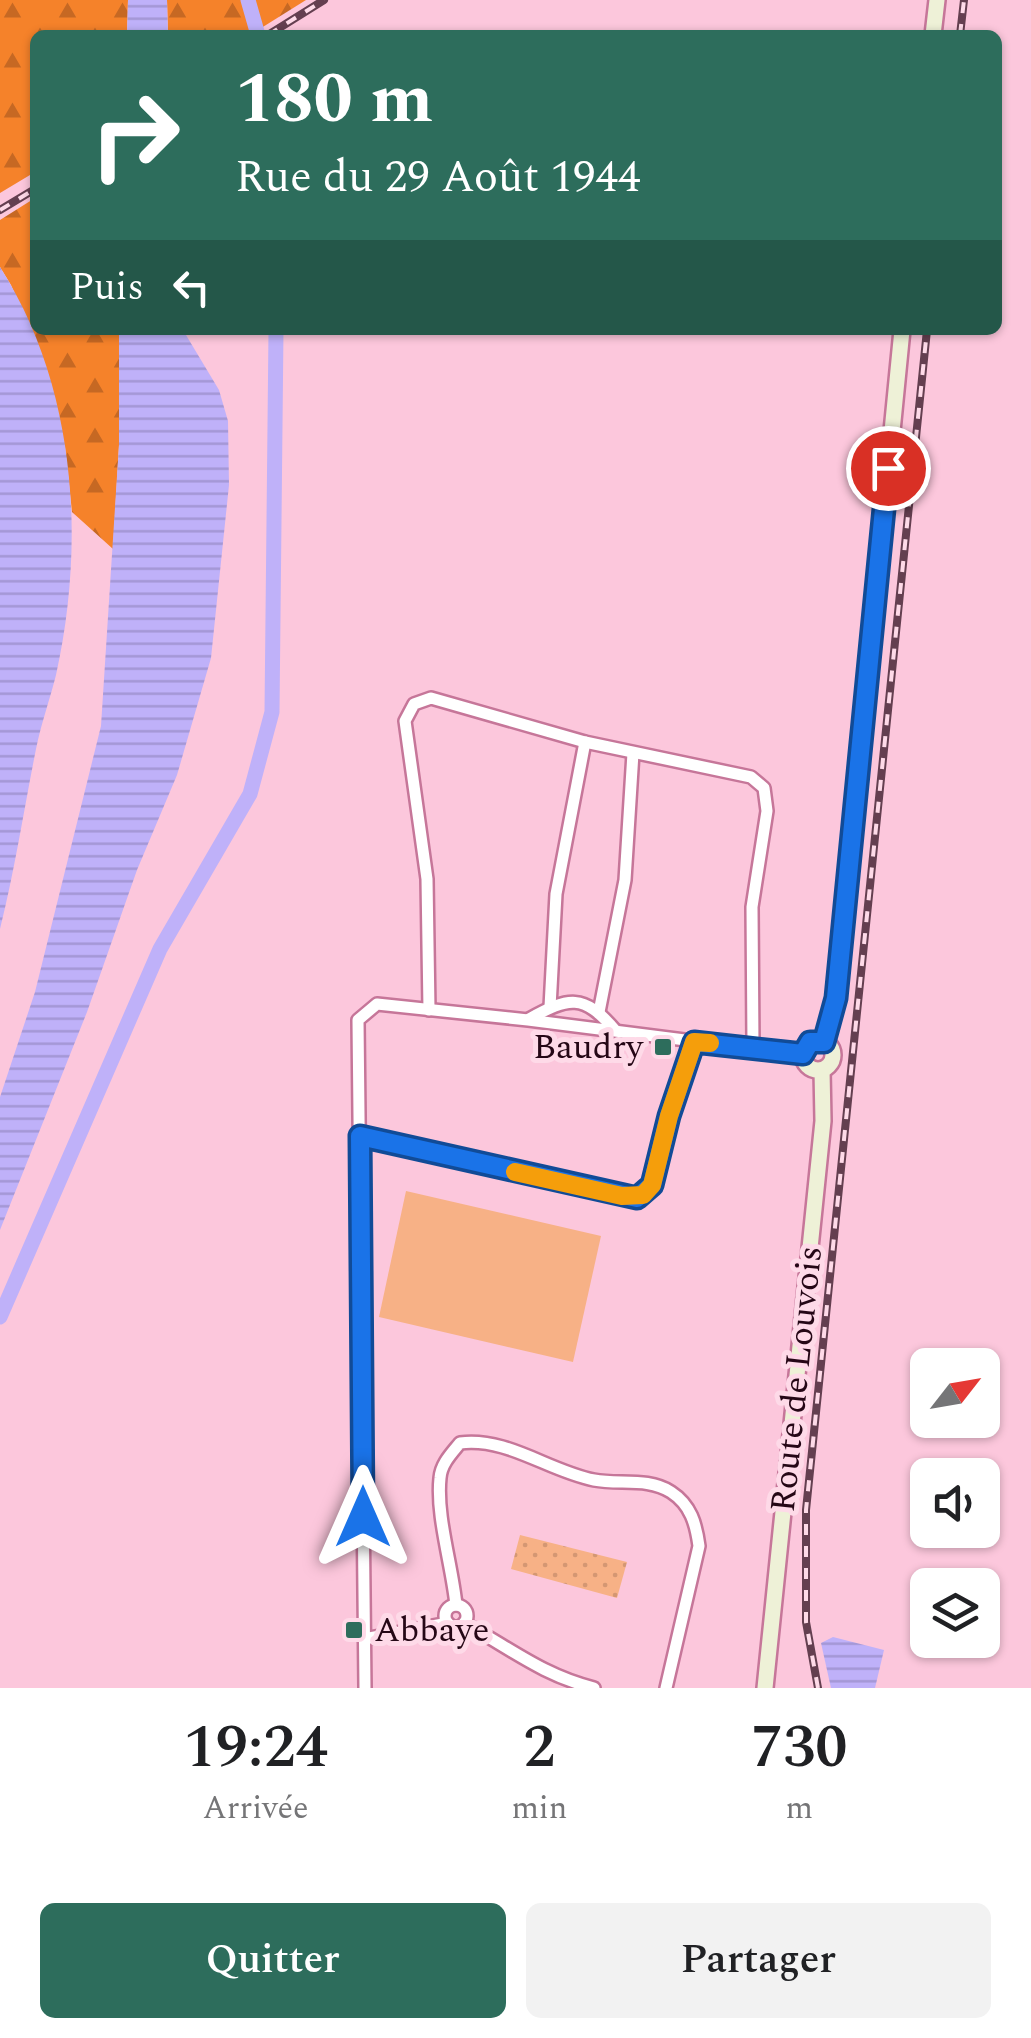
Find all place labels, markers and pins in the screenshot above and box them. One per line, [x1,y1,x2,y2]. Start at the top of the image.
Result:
pin [846,426,931,511]
place label: Baudry [533,1021,644,1074]
marker: Baudry [652,1036,674,1058]
place label: Abbaye [374,1604,489,1657]
marker: Abbaye [343,1619,365,1641]

